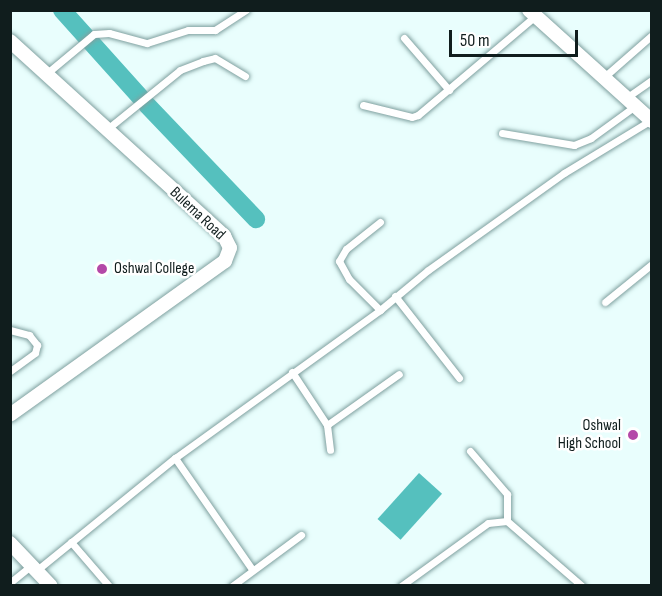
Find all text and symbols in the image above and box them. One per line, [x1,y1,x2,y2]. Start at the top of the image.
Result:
scale bar [452,18,581,56]
text: 50 m [460,30,490,51]
street label: Bulema Road [165,184,229,244]
place label: Oshwal College [114,259,194,279]
marker: Oshwal College [95,262,109,276]
place label: Oshwal High School [558,416,621,454]
marker: Oshwal High School [626,428,640,442]

